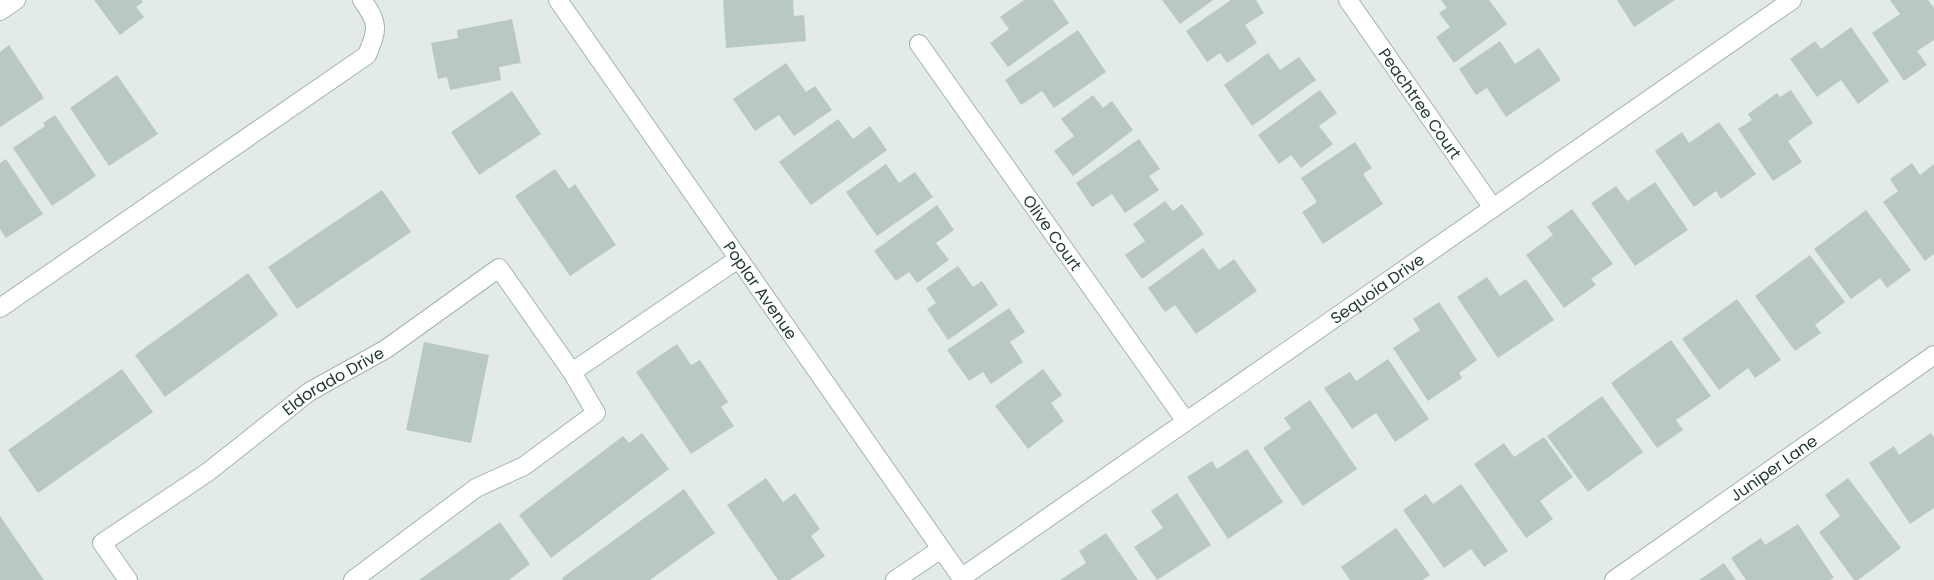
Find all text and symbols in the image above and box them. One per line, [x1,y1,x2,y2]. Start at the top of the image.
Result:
street label: Peachtree Court [1373,44,1467,164]
street label: Olive Court [1017,190,1087,276]
street label: Poplar Avenue [718,237,803,345]
street label: Sequoia Drive [1326,248,1429,330]
street label: Eldorado Drive [278,341,388,421]
street label: Juniper Lane [1726,430,1822,507]

